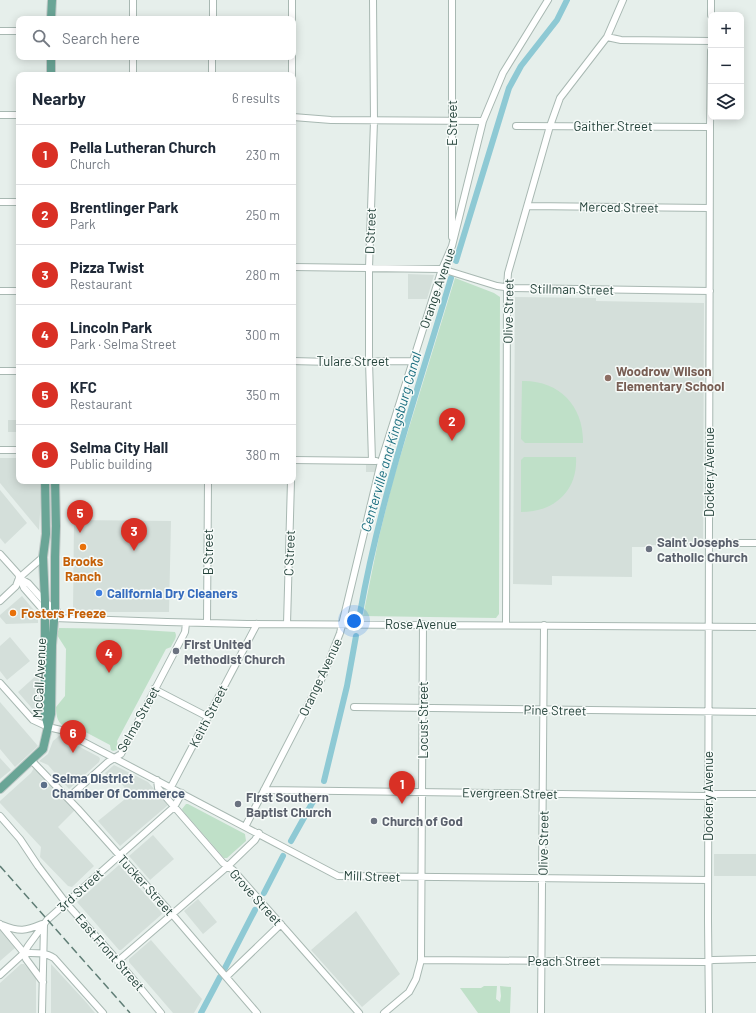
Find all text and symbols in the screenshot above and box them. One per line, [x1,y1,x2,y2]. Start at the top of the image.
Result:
map controls [708,12,744,120]
button: + [708,12,744,48]
search box [16,16,296,60]
icon: search [30,27,52,49]
text: Search here [62,29,140,47]
button: − [708,48,744,84]
button: layers [708,84,744,120]
text: Nearby [32,88,86,108]
text: 6 results [232,90,280,106]
street label: E Street [444,100,460,146]
street label: Gaither Street [573,118,653,134]
text: Pella Lutheran Church [70,138,216,156]
text: 1 [43,147,47,163]
text: 230 m [246,147,280,163]
text: Church [70,156,110,172]
text: Brentlinger Park [70,198,178,216]
street label: Merced Street [579,198,659,216]
text: 2 [41,207,49,223]
text: 250 m [246,207,280,223]
street label: D Street [361,208,379,254]
text: Park [70,216,96,232]
street label: Orange Avenue [416,246,458,330]
text: Pizza Twist [70,258,144,276]
text: 3 [41,267,49,283]
text: 280 m [246,267,280,283]
text: Restaurant [70,276,132,292]
street label: Olive Street [499,278,517,344]
street label: Stillman Street [530,280,614,298]
text: Lincoln Park [70,318,152,336]
text: 4 [41,327,49,343]
text: 300 m [245,327,280,343]
text: Park · Selma Street [70,336,176,352]
water label: Centerville and Kingsburg Canal [357,350,424,534]
street label: Tulare Street [316,353,390,369]
place label: Woodrow Wilson Elementary School [616,363,724,394]
marker: Woodrow Wilson Elementary School [603,373,613,383]
text: KFC [70,378,97,396]
text: 5 [41,387,49,403]
text: 350 m [246,387,280,403]
text: Restaurant [70,396,132,412]
pin: 2 [439,408,465,441]
street label: Dockery Avenue [701,427,717,517]
text: Selma City Hall [70,438,168,456]
text: 6 [42,447,48,463]
text: 380 m [246,447,280,463]
text: Public building [70,456,152,472]
pin: 5 [67,500,93,533]
pin: 3 [121,518,147,551]
street label: B Street [200,529,216,575]
street label: C Street [280,530,298,576]
place label: Saint Josephs Catholic Church [657,534,748,565]
marker: Brooks Ranch [78,542,88,552]
marker: Saint Josephs Catholic Church [644,544,654,554]
place label: Brooks Ranch [63,553,104,584]
place label: California Dry Cleaners [107,585,238,601]
marker: California Dry Cleaners [94,588,104,598]
place label: Fosters Freeze [21,605,106,621]
marker: Fosters Freeze [8,608,18,618]
your location [344,611,364,631]
street label: Rose Avenue [385,616,457,632]
street label: Orange Avenue [295,635,345,719]
place label: First United Methodist Church [184,636,285,667]
street label: McCall Avenue [29,637,49,719]
pin: 4 [96,640,122,673]
marker: First United Methodist Church [171,646,181,656]
street label: Locust Street [415,681,431,759]
street label: Keith Street [185,682,231,750]
street label: Selma Street [113,683,163,755]
street label: Pine Street [523,701,587,719]
pin: 6 [60,720,86,753]
street label: Dockery Avenue [700,751,716,841]
place label: Selma District Chamber Of Commerce [52,770,185,801]
pin: 1 [389,771,415,804]
marker: Selma District Chamber Of Commerce [39,780,49,790]
street label: Evergreen Street [462,784,558,802]
place label: First Southern Baptist Church [246,789,332,820]
marker: First Southern Baptist Church [233,799,243,809]
street label: Olive Street [534,810,552,876]
place label: Church of God [382,813,463,829]
marker: Church of God [369,816,379,826]
street label: Tucker Street [114,851,178,919]
street label: 3rd Street [54,865,106,915]
street label: Grove Street [226,865,286,929]
street label: Mill Street [343,867,401,885]
street label: East Front Street [72,910,148,994]
street label: Peach Street [528,953,600,969]

